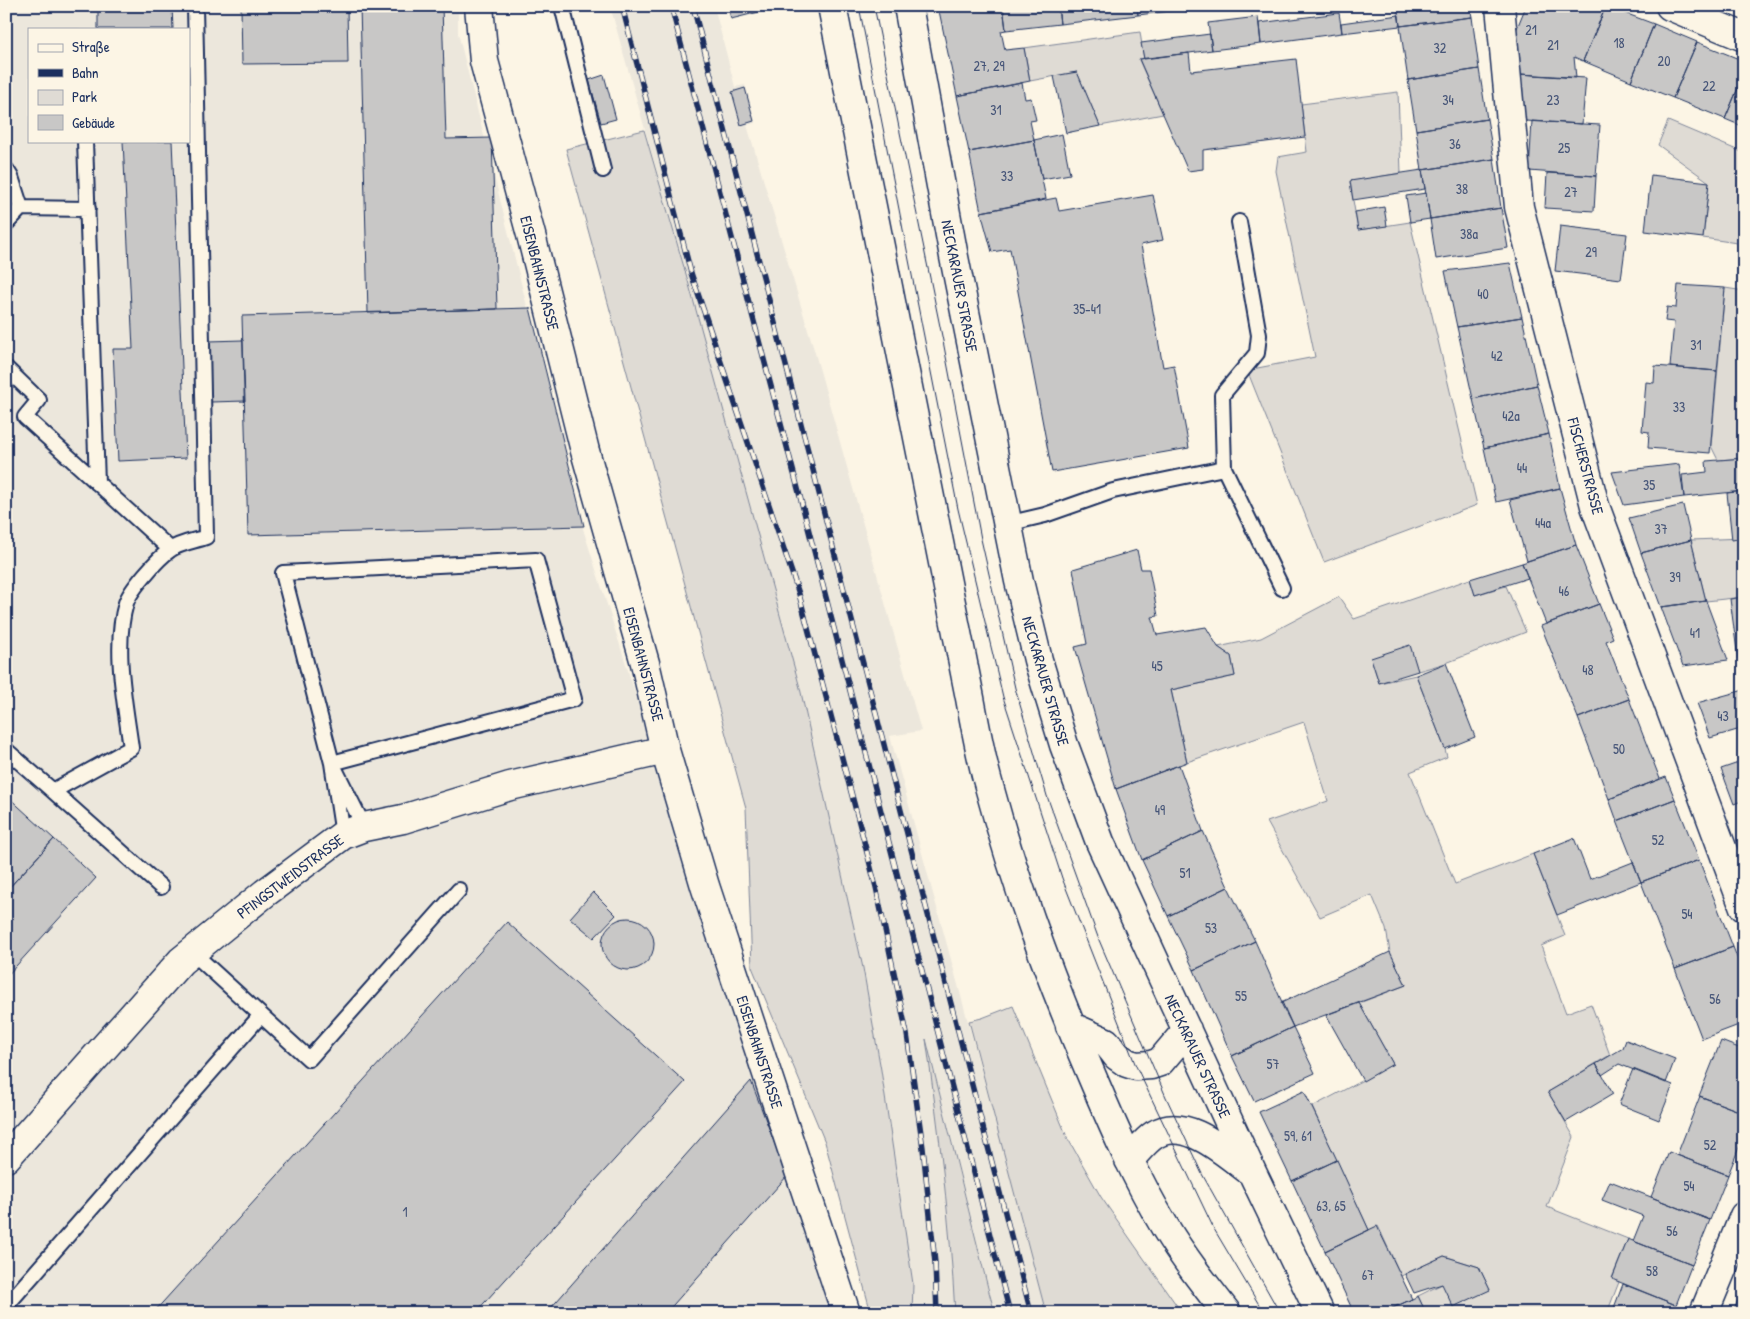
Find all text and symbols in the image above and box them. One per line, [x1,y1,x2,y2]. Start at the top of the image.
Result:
house number: 21 [1525,20,1537,39]
legend [28,28,190,142]
house number: 18 [1613,33,1625,52]
house number: 21 [1547,35,1559,54]
text: Straße [72,36,110,57]
house number: 32 [1434,38,1447,57]
house number: 20 [1658,51,1670,70]
house number: 27, 29 [973,56,1005,75]
text: Bahn [72,62,99,83]
house number: 22 [1702,76,1716,95]
text: Park [72,86,97,107]
house number: 34 [1442,90,1454,109]
house number: 23 [1547,90,1559,109]
house number: 31 [990,100,1002,119]
text: Gebäude [72,112,115,133]
house number: 36 [1449,134,1461,153]
house number: 25 [1558,138,1570,157]
house number: 33 [1001,166,1013,185]
house number: 38 [1456,179,1468,198]
house number: 27 [1564,182,1578,201]
street label: EISENBAHNSTRASSE [515,213,565,333]
street label: NECKARAUER STRASSE [936,218,984,354]
house number: 38a [1460,224,1478,243]
house number: 29 [1585,242,1597,261]
house number: 40 [1477,284,1489,303]
house number: 35-41 [1073,299,1101,318]
house number: 31 [1690,335,1702,354]
house number: 42 [1491,346,1503,365]
house number: 33 [1673,397,1685,416]
house number: 42a [1502,406,1520,425]
street label: FISCHERSTRASSE [1562,414,1609,517]
house number: 44 [1517,458,1527,477]
house number: 35 [1643,475,1655,494]
house number: 44a [1535,513,1552,532]
house number: 37 [1654,519,1668,538]
house number: 39 [1669,567,1681,586]
house number: 46 [1559,581,1570,600]
street label: EISENBAHNSTRASSE [618,604,670,724]
street label: NECKARAUER STRASSE [1017,614,1075,748]
house number: 41 [1690,623,1700,642]
house number: 45 [1151,656,1163,675]
house number: 48 [1582,660,1594,679]
house number: 43 [1717,706,1729,725]
house number: 50 [1613,739,1625,758]
house number: 49 [1155,800,1165,819]
street label: PFINGSTWEIDSTRASSE [232,829,348,923]
house number: 52 [1652,830,1665,849]
house number: 51 [1179,863,1191,882]
house number: 54 [1681,904,1693,923]
house number: 53 [1205,918,1217,937]
house number: 55 [1235,986,1247,1005]
house number: 56 [1709,989,1721,1008]
street label: NECKARAUER STRASSE [1160,991,1236,1121]
street label: EISENBAHNSTRASSE [731,993,789,1111]
house number: 57 [1267,1054,1279,1073]
house number: 59, 61 [1284,1126,1312,1145]
house number: 52 [1704,1135,1717,1154]
house number: 54 [1683,1176,1695,1195]
house number: 63, 65 [1316,1196,1346,1215]
house number: 1 [402,1202,408,1221]
house number: 56 [1666,1221,1678,1240]
house number: 58 [1646,1261,1658,1280]
house number: 67 [1362,1265,1374,1284]

